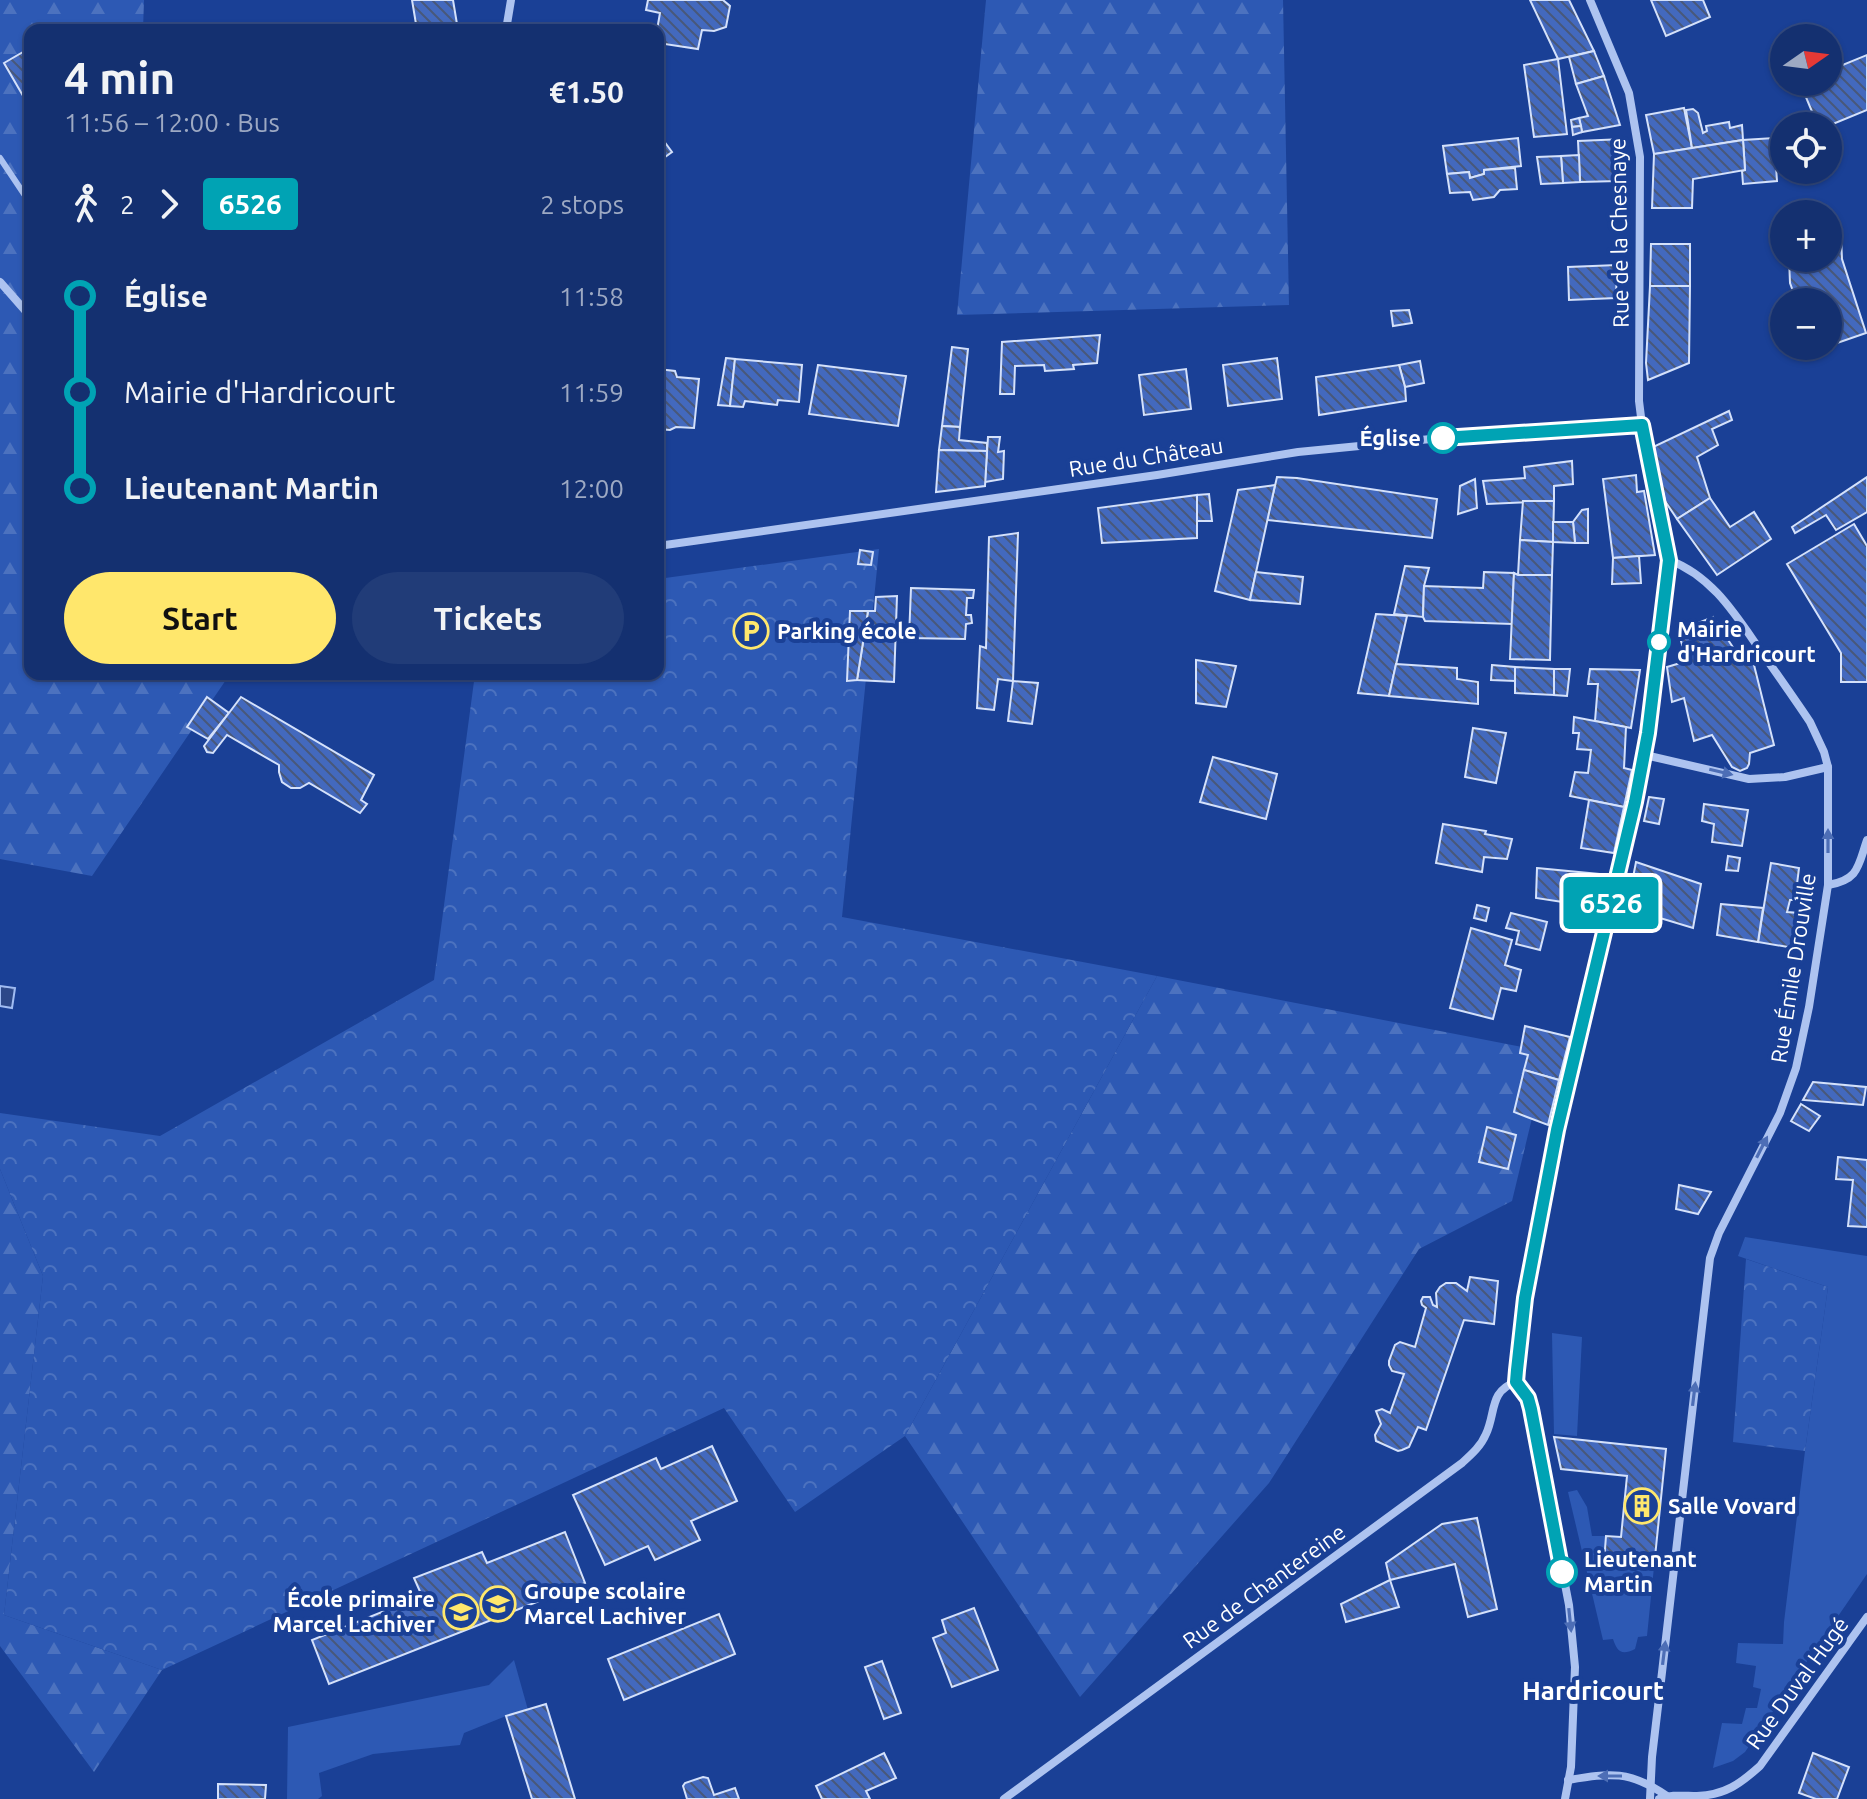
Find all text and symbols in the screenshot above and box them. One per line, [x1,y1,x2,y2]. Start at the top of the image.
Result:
north arrow [1770,24,1842,96]
map controls [1770,24,1842,360]
text: 4 min [64,53,175,102]
text: €1.50 [549,75,624,109]
text: 11:56 – 12:00 · Bus [64,108,280,137]
button: locate [1770,112,1842,184]
street label: Rue de la Chesnaye [1604,138,1633,328]
icon: walk [64,182,108,226]
icon: forward [147,182,191,226]
text: 6526 [219,188,282,219]
text: 2 [120,190,135,219]
text: 2 stops [540,190,624,219]
button: + [1770,200,1842,272]
text: Église [124,279,208,313]
text: 11:58 [559,282,624,311]
button: − [1770,288,1842,360]
text: Mairie d'Hardricourt [124,375,395,409]
text: 11:59 [559,378,624,407]
marker: Église [1428,423,1458,453]
place label: Église [1359,425,1421,450]
street label: Rue du Château [1067,432,1225,481]
text: Lieutenant Martin [124,471,379,505]
text: 12:00 [559,474,624,503]
button: Start [64,572,336,664]
button: Tickets [352,572,624,664]
parking icon: Parking école [732,612,770,650]
place label: Mairie d'Hardricourt [1677,616,1816,666]
place label: Parking école [777,618,917,643]
marker: Mairie d'Hardricourt [1648,631,1670,653]
one-way arrow [1709,766,1734,779]
one-way arrow [1822,828,1834,853]
street label: Rue Émile Drouville [1764,871,1820,1065]
line badge: 6526 [1555,877,1667,929]
text: 6526 [1579,887,1643,918]
one-way arrow [1756,1135,1769,1158]
one-way arrow [1688,1381,1701,1406]
building icon: Salle Vovard [1623,1487,1661,1525]
place label: Salle Vovard [1668,1493,1797,1518]
street label: Rue de Chantereine [1178,1518,1350,1653]
place label: Lieutenant Martin [1584,1546,1697,1596]
marker: Lieutenant Martin [1547,1557,1577,1587]
place label: Groupe scolaire Marcel Lachiver [524,1578,686,1628]
school or university icon: Groupe scolaire Marcel Lachiver [479,1585,517,1623]
place label: École primaire Marcel Lachiver [273,1586,435,1636]
school or university icon: École primaire Marcel Lachiver [442,1593,480,1631]
one-way arrow [1564,1608,1577,1633]
street label: Rue Duval Hugé [1740,1612,1853,1754]
one-way arrow [1658,1640,1671,1665]
district label: Hardricourt [1522,1676,1664,1705]
one-way arrow [1597,1770,1622,1782]

